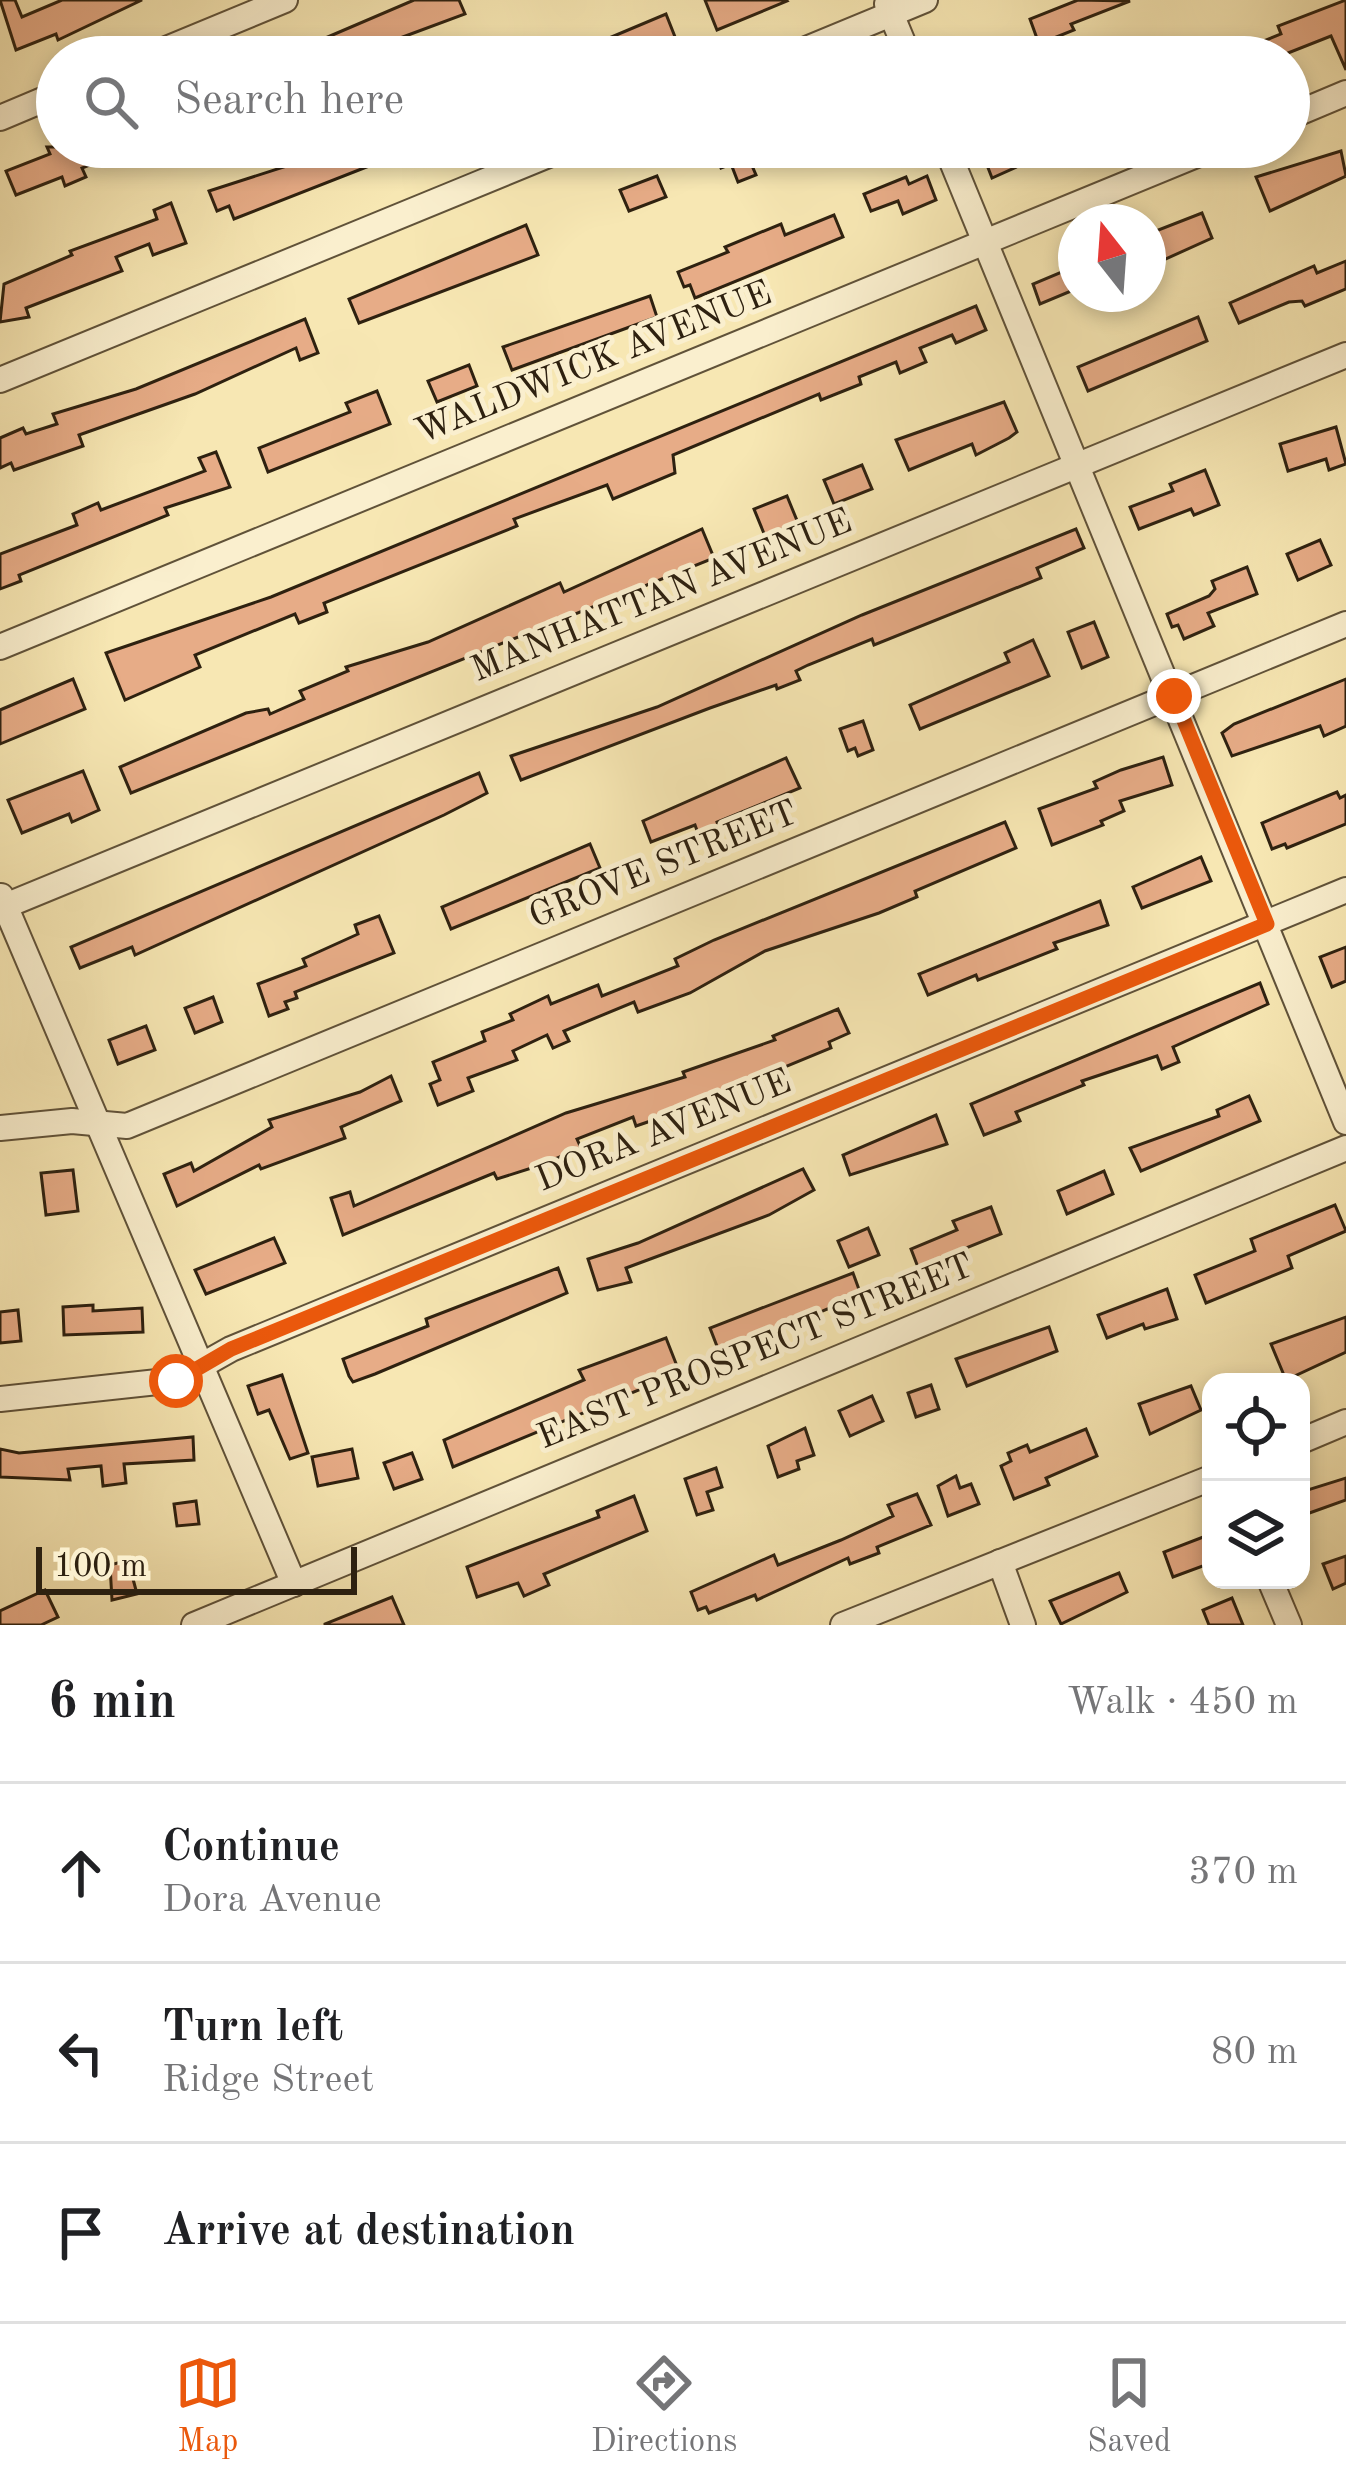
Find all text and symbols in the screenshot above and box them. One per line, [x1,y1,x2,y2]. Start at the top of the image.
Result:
search box [36,36,1310,168]
icon: search [78,69,144,135]
text: Search here [174,79,404,124]
north arrow [1058,204,1166,312]
street label: WALDWICK AVENUE [411,276,777,452]
street label: MANHATTAN AVENUE [467,504,857,690]
route end [1147,669,1201,723]
street label: GROVE STREET [525,796,803,936]
street label: DORA AVENUE [531,1064,797,1200]
street label: EAST PROSPECT STREET [533,1249,979,1457]
route start [149,1354,203,1408]
map controls [1202,1373,1310,1589]
button: locate [1202,1373,1310,1481]
button: layers [1202,1481,1310,1589]
scale bar [36,1541,357,1594]
text: 100 m [54,1551,147,1584]
text: 6 min [48,1678,176,1729]
text: Walk · 450 m [1067,1683,1298,1722]
text: Continue [162,1826,340,1871]
icon: ahead [48,1840,114,1906]
text: 370 m [1188,1853,1298,1892]
text: Dora Avenue [162,1881,382,1920]
text: Turn left [162,2006,343,2051]
icon: left [48,2020,114,2086]
text: 80 m [1211,2033,1298,2072]
text: Ridge Street [162,2061,374,2100]
icon: arrive [48,2200,114,2266]
text: Arrive at destination [162,2210,575,2255]
tab: Map [175,2350,241,2463]
tab: Directions [591,2350,737,2463]
tab: Saved [1087,2350,1171,2463]

